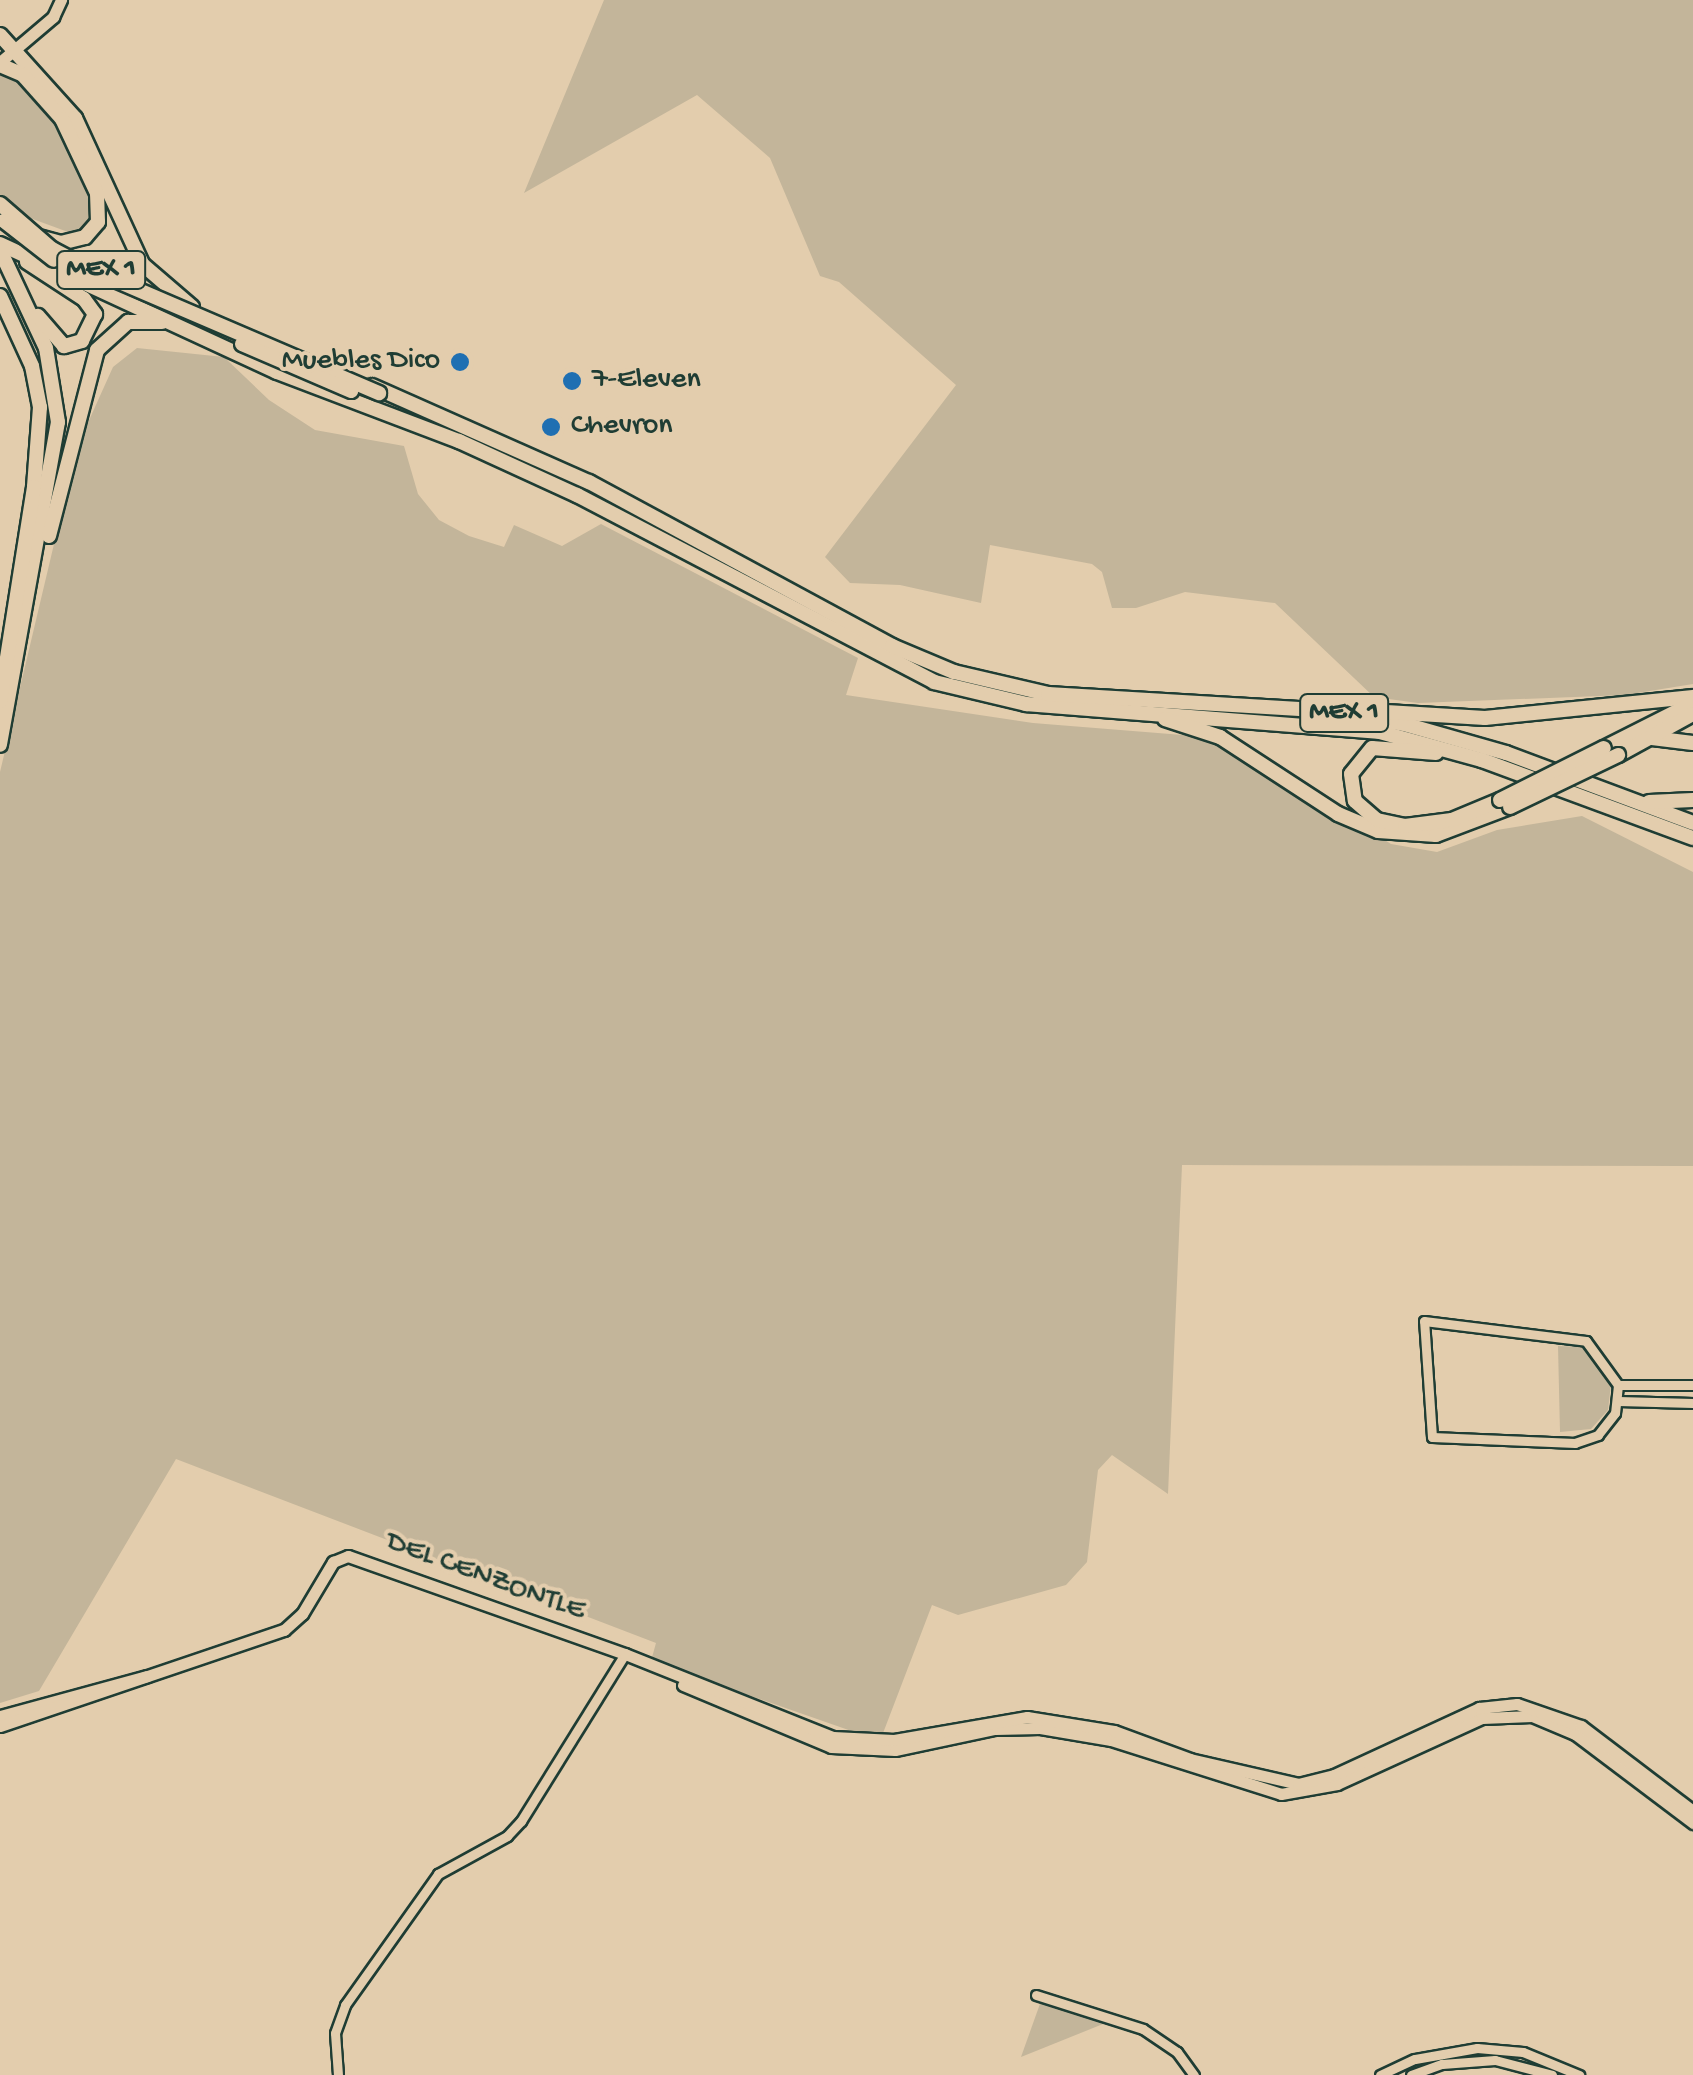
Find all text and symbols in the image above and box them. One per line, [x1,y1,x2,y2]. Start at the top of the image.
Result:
road number: MEX 1 [56,247,146,293]
place label: Muebles Dico [282,344,440,380]
marker: Muebles Dico [449,351,471,373]
place label: 7-Eleven [592,363,701,399]
marker: 7-Eleven [561,370,583,392]
place label: Chevron [571,409,673,445]
marker: Chevron [540,416,562,438]
road number: MEX 1 [1299,690,1389,736]
street label: DEL CENZONTLE [381,1525,589,1631]

